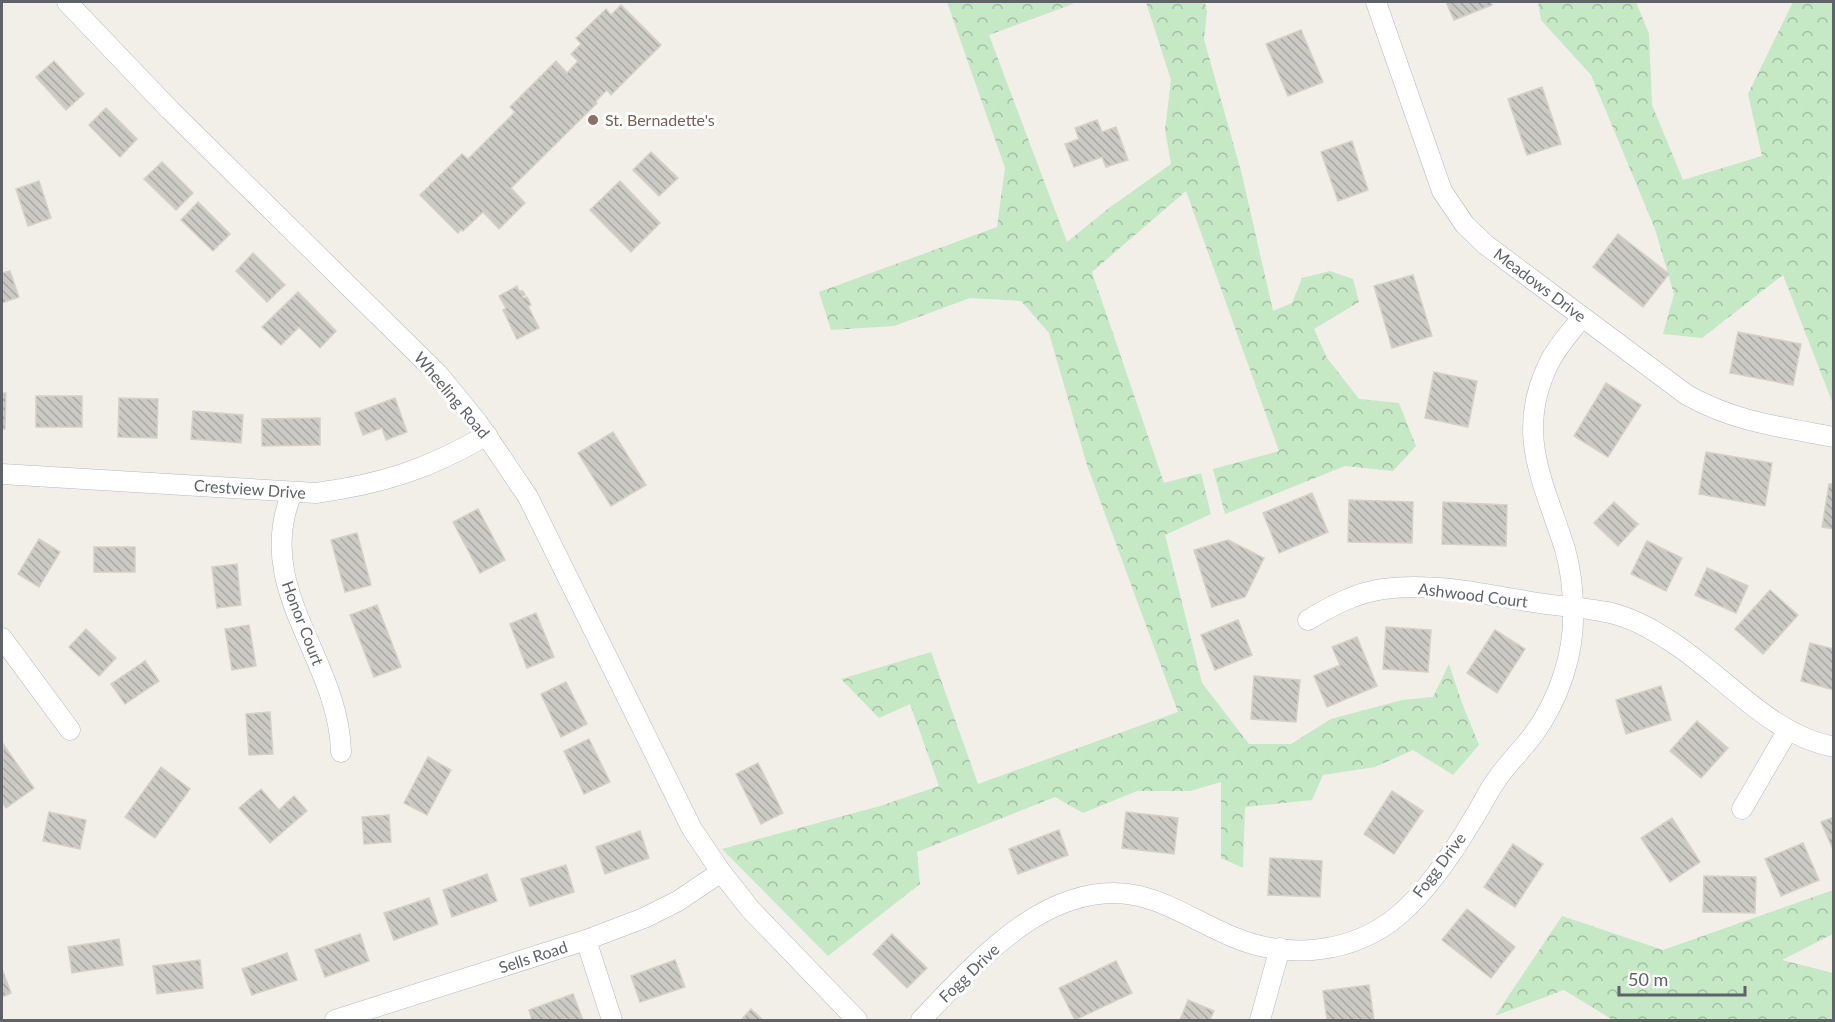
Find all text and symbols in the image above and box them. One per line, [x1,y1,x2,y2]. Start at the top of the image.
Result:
place label: St. Bernadette's [605,110,715,129]
marker: St. Bernadette's [586,113,600,127]
street label: Meadows Drive [1490,244,1590,325]
street label: Wheeling Road [411,348,494,442]
street label: Crestview Drive [193,475,307,502]
street label: Honor Court [279,578,328,668]
street label: Ashwood Court [1417,578,1529,611]
street label: Fogg Drive [1408,829,1469,901]
street label: Sells Road [496,936,570,977]
street label: Fogg Drive [935,939,1003,1006]
scale bar [1619,959,1745,997]
text: 50 m [1628,968,1668,990]

